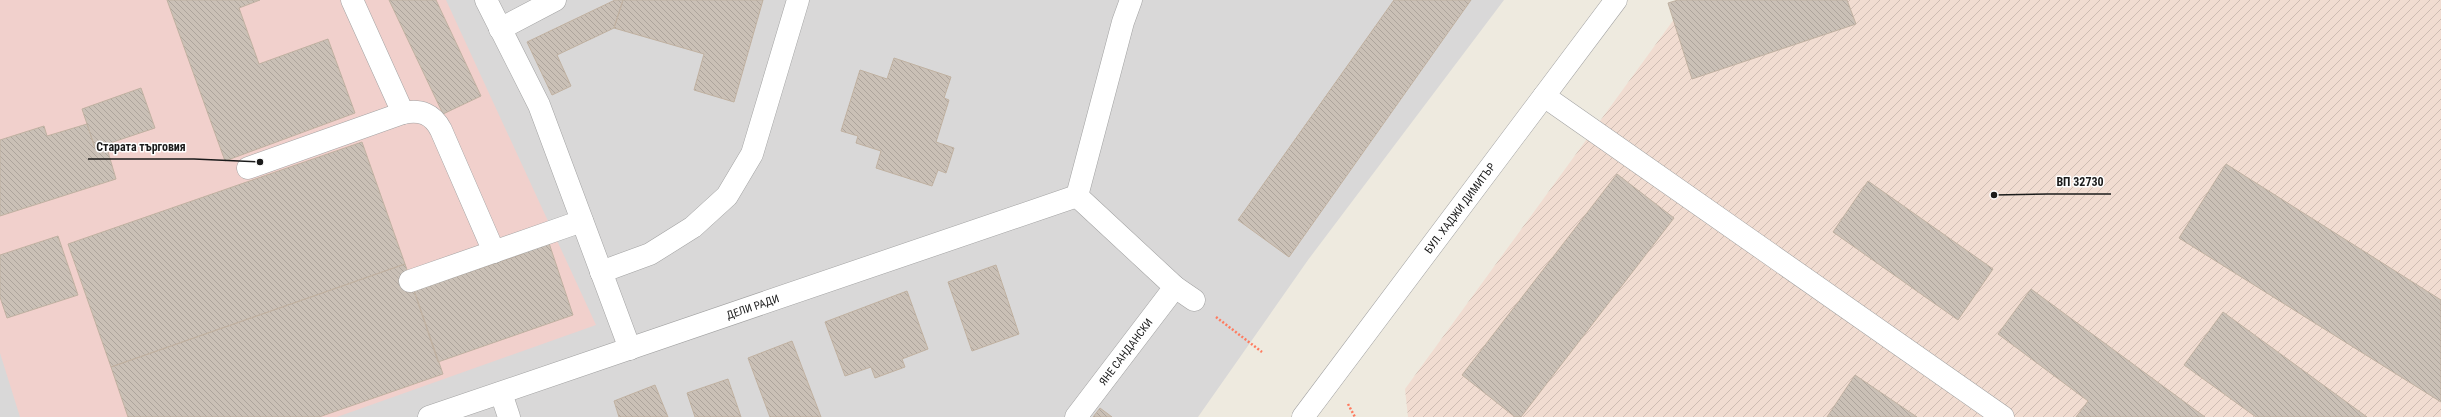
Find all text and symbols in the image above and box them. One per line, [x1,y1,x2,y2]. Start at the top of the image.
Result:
callout: Старата търговия [88,135,194,159]
text: Старата търговия [96,140,186,154]
street label: БУЛ. ХАДЖИ ДИМИТЪР [1422,161,1498,256]
callout: ВП 32730 [2048,170,2111,194]
text: ВП 32730 [2056,175,2104,189]
street label: ДЕЛИ РАДИ [725,292,781,322]
street label: ЯНЕ САНДАНСКИ [1097,316,1156,388]

